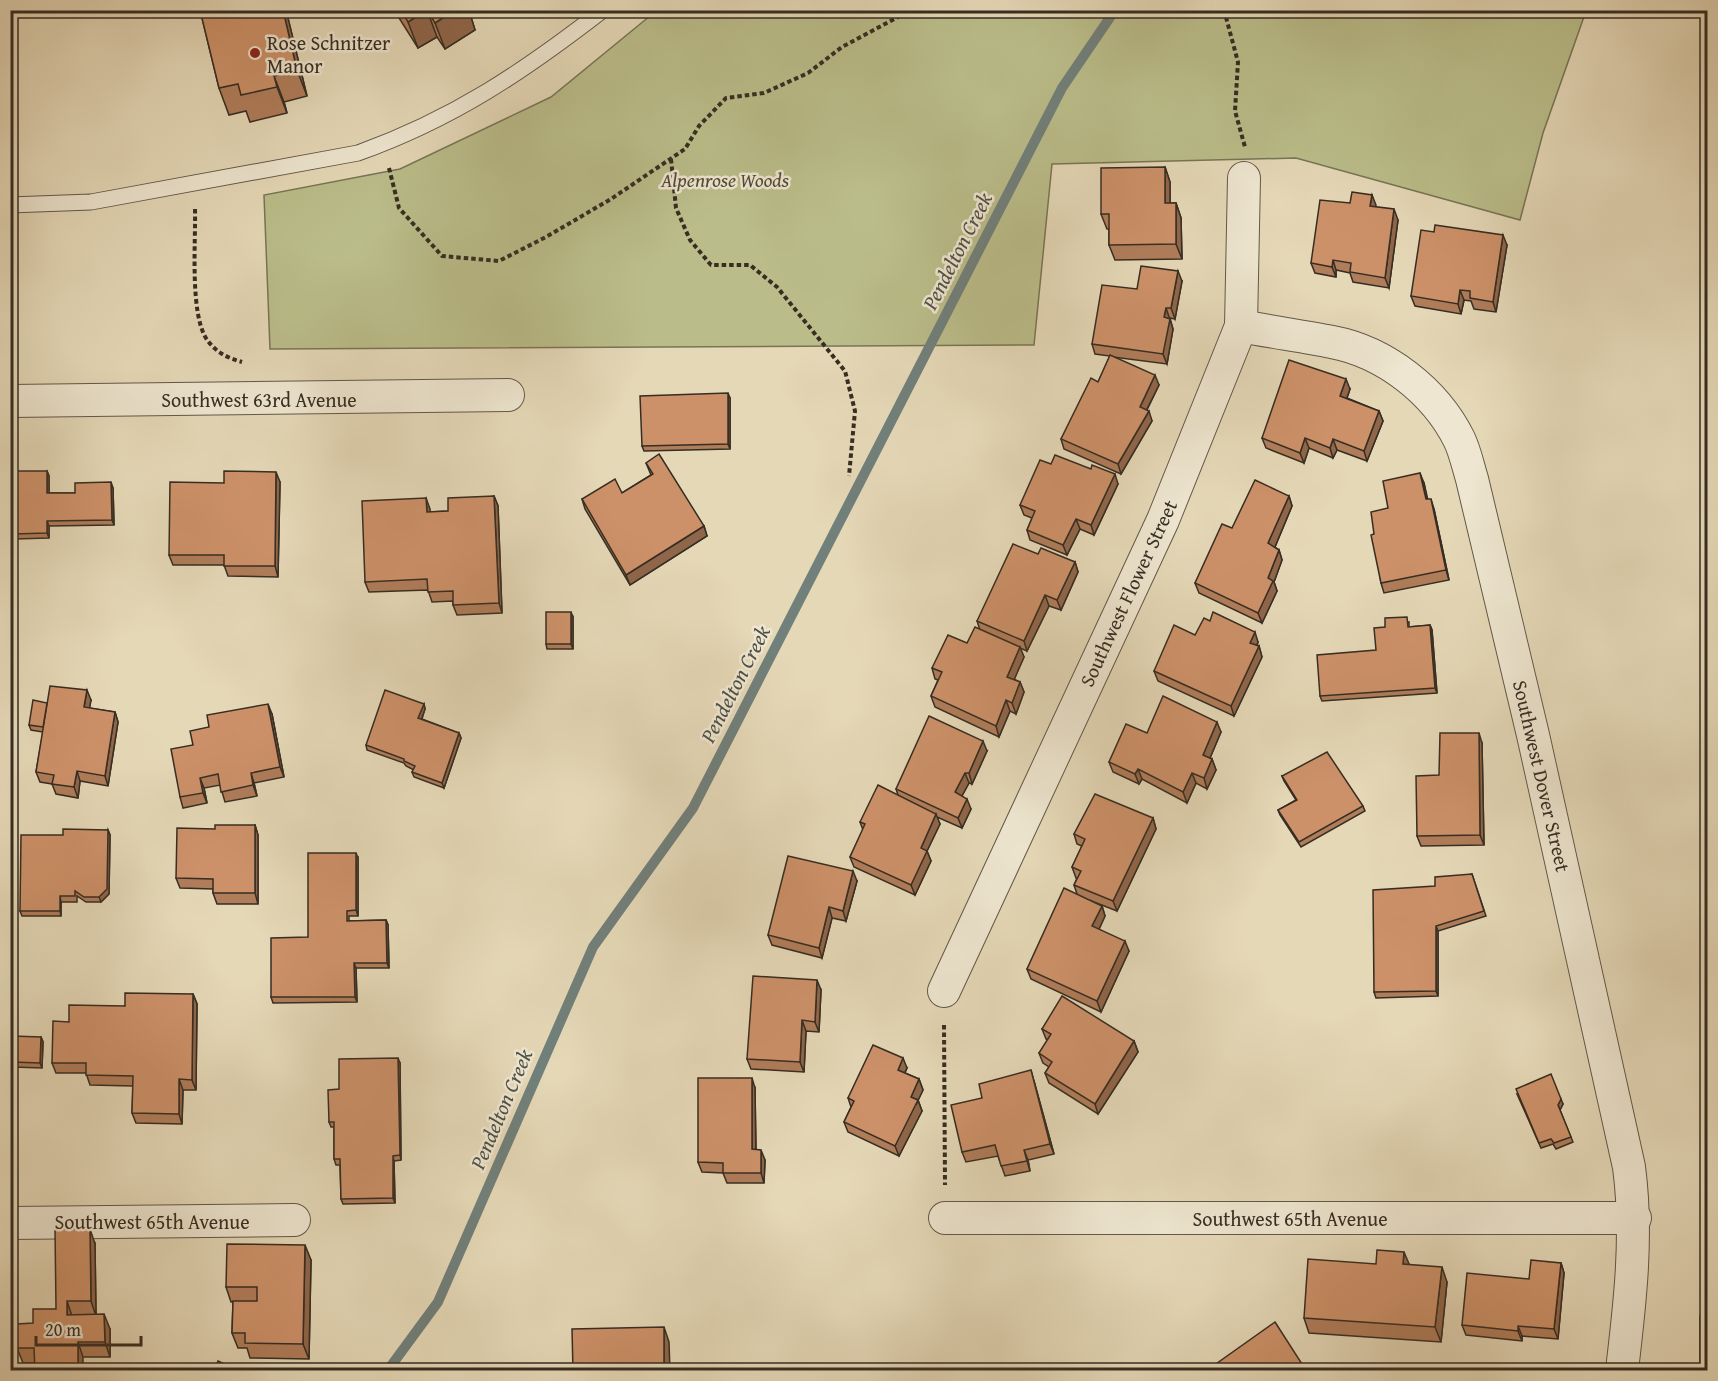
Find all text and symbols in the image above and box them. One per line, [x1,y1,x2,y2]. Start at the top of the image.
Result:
place label: Rose Schnitzer Manor [267,28,390,80]
marker: Rose Schnitzer Manor [248,46,262,60]
park label: Alpenrose Woods [660,165,790,194]
water label: Pendelton Creek [914,187,1000,316]
street label: Southwest 63rd Avenue [161,385,357,414]
street label: Southwest Flower Street [1072,495,1184,691]
water label: Pendelton Creek [692,620,778,749]
street label: Southwest Dover Street [1506,677,1578,875]
water label: Pendelton Creek [461,1044,540,1175]
street label: Southwest 65th Avenue [1192,1204,1388,1233]
street label: Southwest 65th Avenue [54,1207,250,1236]
scale bar [36,1309,141,1347]
text: 20 m [45,1316,81,1343]

